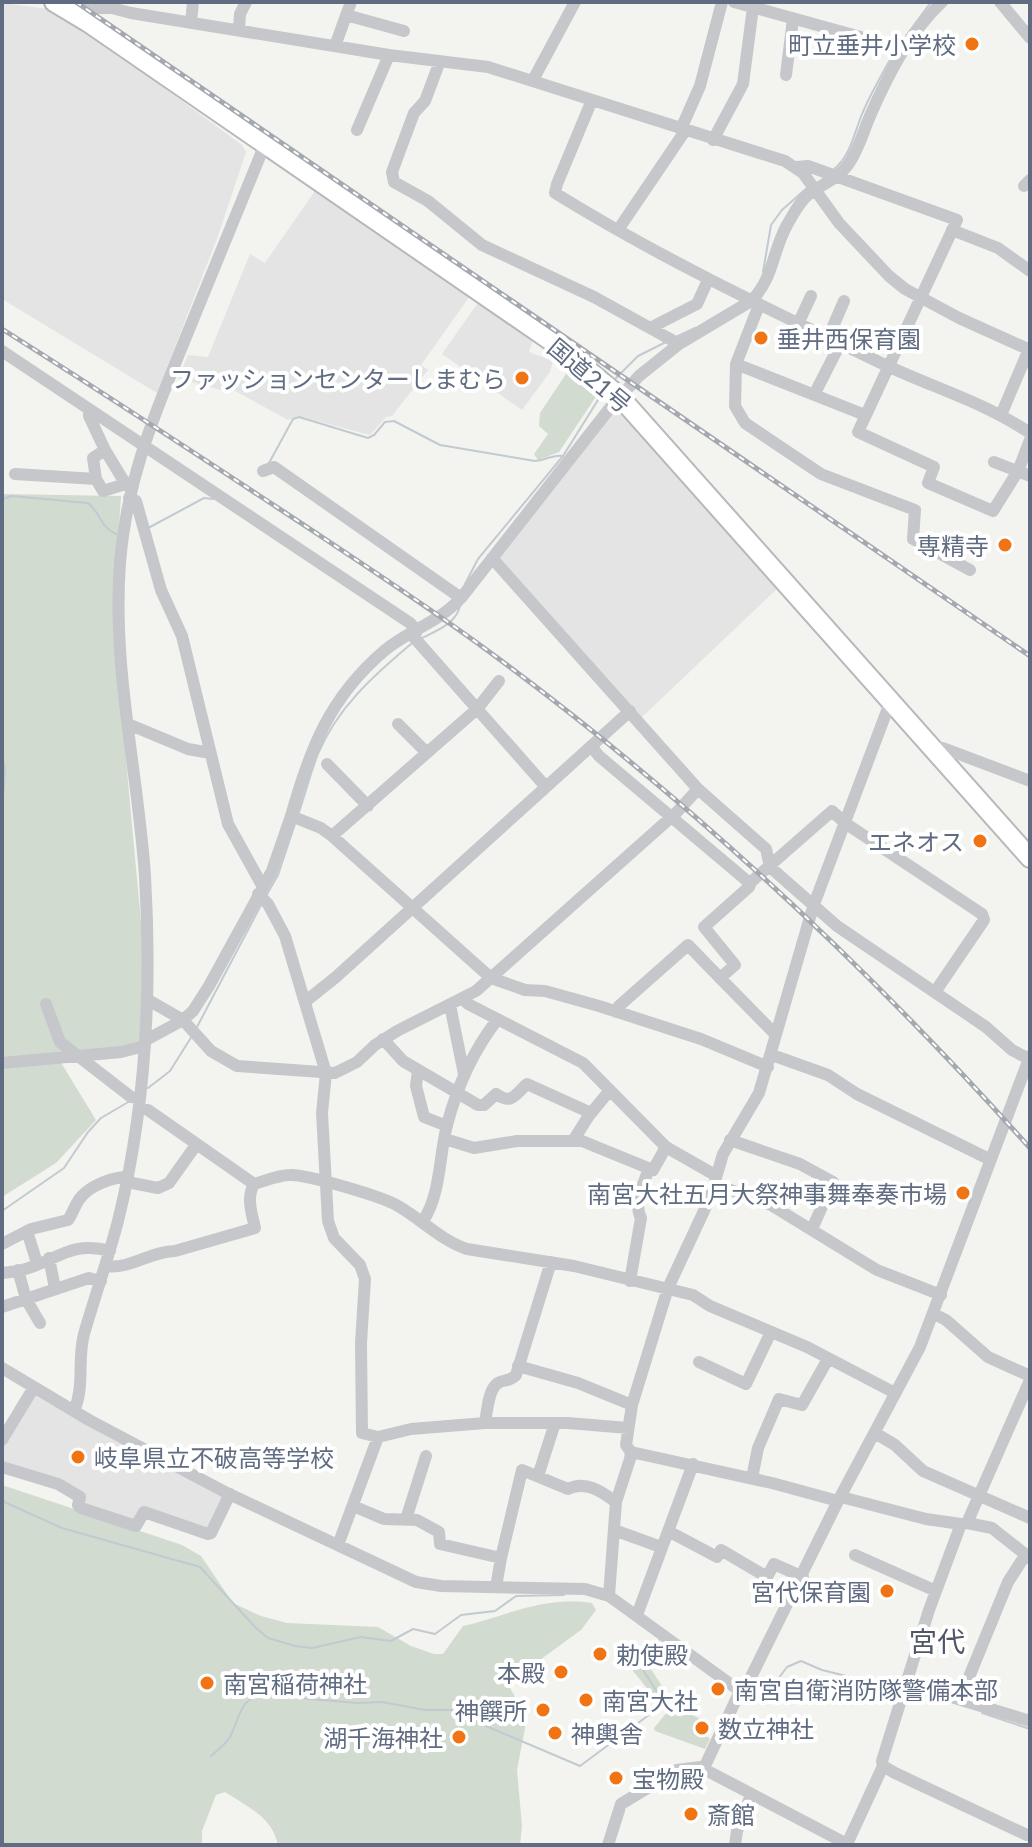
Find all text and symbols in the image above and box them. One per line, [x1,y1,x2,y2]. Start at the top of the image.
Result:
place label: 町立垂井小学校 [788,30,956,59]
marker: 町立垂井小学校 [963,35,981,53]
place label: 垂井西保育園 [777,324,921,353]
marker: 垂井西保育園 [752,329,770,347]
street label: 国道21号 [542,332,638,418]
place label: ファッションセンターしまむら [170,364,506,393]
marker: ファッションセンターしまむら [513,369,531,387]
place label: 専精寺 [917,531,989,560]
marker: 専精寺 [996,536,1014,554]
place label: エネオス [868,827,964,856]
marker: エネオス [971,832,989,850]
place label: 南宮大社五月大祭神事舞奉奏市場 [587,1179,947,1208]
marker: 南宮大社五月大祭神事舞奉奏市場 [954,1184,972,1202]
place label: 岐阜県立不破高等学校 [94,1443,334,1472]
marker: 岐阜県立不破高等学校 [69,1448,87,1466]
place label: 宮代保育園 [751,1577,871,1606]
marker: 宮代保育園 [878,1582,896,1600]
district label: 宮代 [909,1624,965,1658]
place label: 勅使殿 [616,1640,688,1669]
marker: 勅使殿 [591,1645,609,1663]
place label: 本殿 [497,1658,545,1687]
marker: 本殿 [552,1663,570,1681]
place label: 南宮稲荷神社 [223,1669,367,1698]
marker: 南宮稲荷神社 [198,1674,216,1692]
place label: 南宮自衛消防隊警備本部 [734,1675,998,1704]
marker: 南宮自衛消防隊警備本部 [709,1680,727,1698]
place label: 南宮大社 [602,1686,698,1715]
marker: 南宮大社 [577,1691,595,1709]
place label: 神饌所 [455,1696,527,1725]
marker: 神饌所 [534,1701,552,1719]
place label: 数立神社 [718,1714,814,1743]
place label: 神輿舎 [571,1719,643,1748]
marker: 数立神社 [693,1719,711,1737]
place label: 湖千海神社 [323,1723,443,1752]
marker: 神輿舎 [546,1724,564,1742]
marker: 湖千海神社 [450,1728,468,1746]
place label: 宝物殿 [632,1764,704,1793]
marker: 宝物殿 [607,1769,625,1787]
place label: 斎館 [707,1800,755,1829]
marker: 斎館 [682,1805,700,1823]

